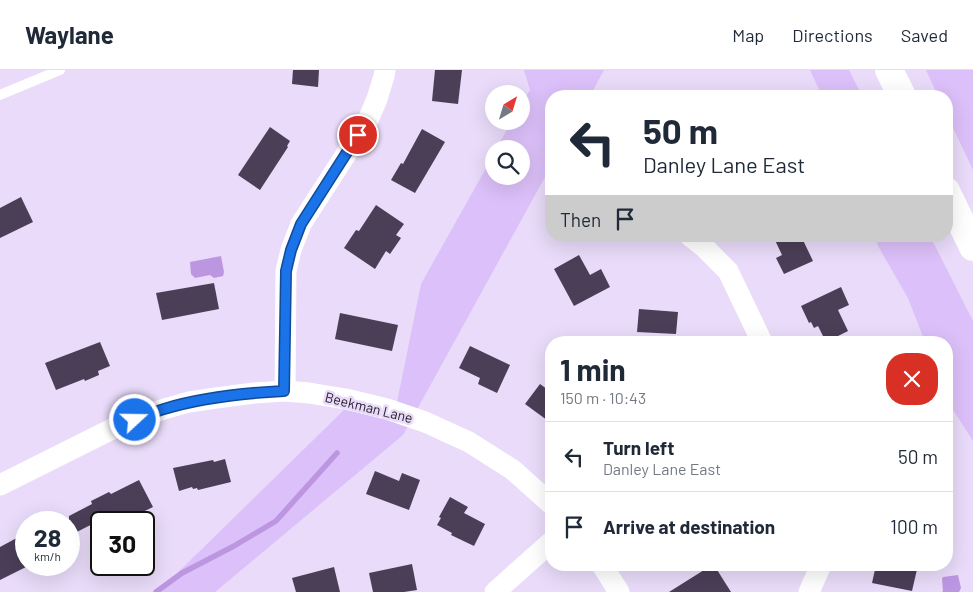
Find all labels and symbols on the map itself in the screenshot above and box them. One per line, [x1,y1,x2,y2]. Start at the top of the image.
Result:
north arrow [485,85,530,130]
pin [337,114,379,156]
street label: Beekman Lane [323,388,415,426]
position arrow [108,393,160,445]
speed limit sign: 30 [90,511,155,576]

